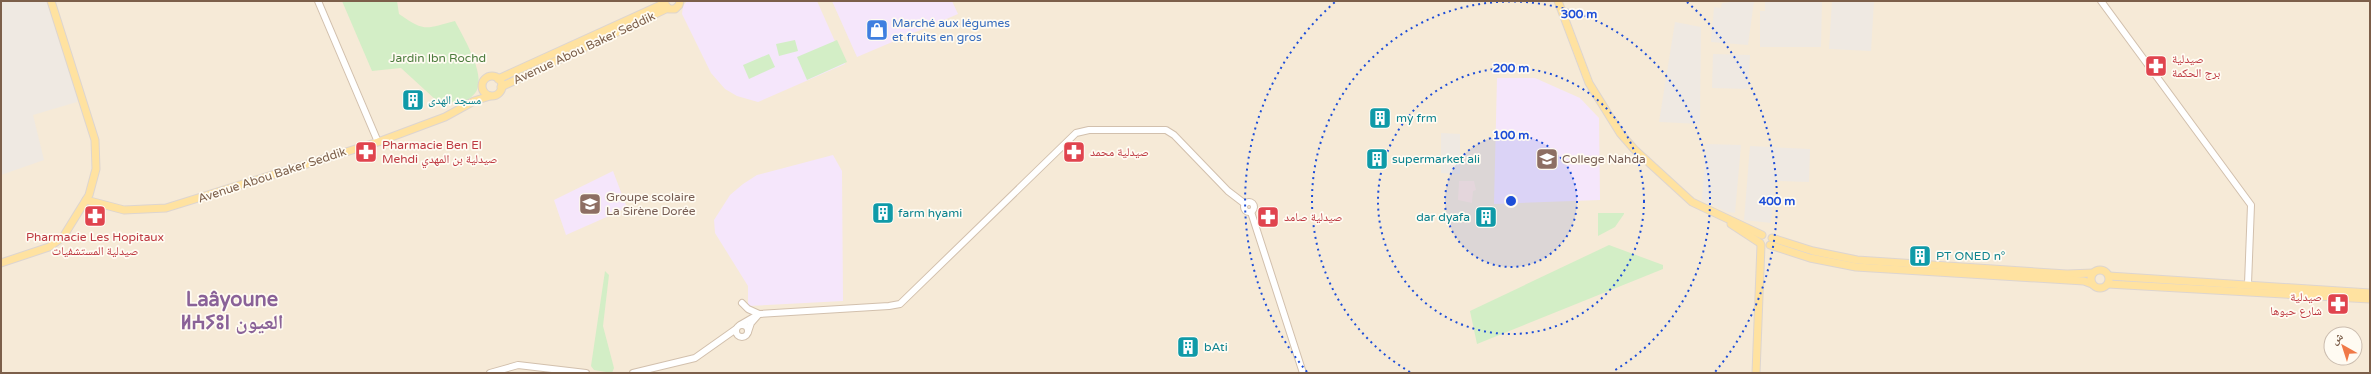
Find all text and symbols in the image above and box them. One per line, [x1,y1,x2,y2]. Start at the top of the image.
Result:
text: 300 m [1561,7,1597,21]
street label: Avenue Abou Baker Seddik [511,9,658,87]
place label: Marché aux légumes et fruits en gros [892,16,1010,44]
shop icon: Marché aux légumes et fruits en gros [864,17,890,43]
park label: Jardin Ibn Rochd [390,51,486,65]
place label: صيدلية برج الحكمة [2172,52,2220,80]
pharmacy icon: صيدلية برج الحكمة [2143,53,2169,79]
text: 200 m [1493,61,1529,75]
building icon: مسجد الهدى [400,87,426,113]
place label: مسجد الهدى [428,93,481,107]
building icon: my frm [1367,105,1393,131]
place label: my frm [1396,111,1437,125]
text: 100 m [1493,128,1529,142]
place label: Pharmacie Ben El Mehdi صيدلية بن المهدي [382,138,498,169]
pharmacy icon: Pharmacie Ben El Mehdi صيدلية بن المهدي [353,139,379,165]
pharmacy icon: صيدلية محمد [1061,139,1087,165]
street label: Avenue Abou Baker Seddik [196,144,348,206]
place label: صيدلية محمد [1090,145,1149,159]
building icon: supermarket ali [1364,146,1390,172]
school or university icon: College Nahda [1534,146,1560,172]
place label: supermarket ali [1392,152,1480,166]
place label: College Nahda [1562,152,1646,166]
place label: Groupe scolaire La Sirène Dorée [606,190,696,218]
school or university icon: Groupe scolaire La Sirène Dorée [577,191,603,217]
centre of rings [1504,194,1518,208]
text: 400 m [1759,194,1795,208]
building icon: farm hyami [870,200,896,226]
pharmacy icon: Pharmacie Les Hopitaux صيدلية المستشفيات [82,203,108,229]
pharmacy icon: صيدلية صامد [1255,204,1281,230]
building icon: dar dyafa [1473,204,1499,230]
place label: farm hyami [898,206,962,220]
place label: صيدلية صامد [1284,210,1342,224]
place label: dar dyafa [1416,210,1470,224]
place label: Pharmacie Les Hopitaux صيدلية المستشفيات [26,230,164,258]
building icon: PT ONED n° [1907,243,1933,269]
place label: PT ONED n° [1936,249,2005,263]
district label: Laâyoune ⵍⵄⵢⵓⵏ العيون [180,288,284,335]
place label: صيدلية شارع حبوها [2270,290,2322,319]
pharmacy icon: صيدلية شارع حبوها [2325,291,2351,317]
north arrow [2323,326,2363,366]
text: ش [2328,330,2347,348]
building icon: bAti [1175,334,1201,360]
place label: bAti [1204,340,1228,354]

